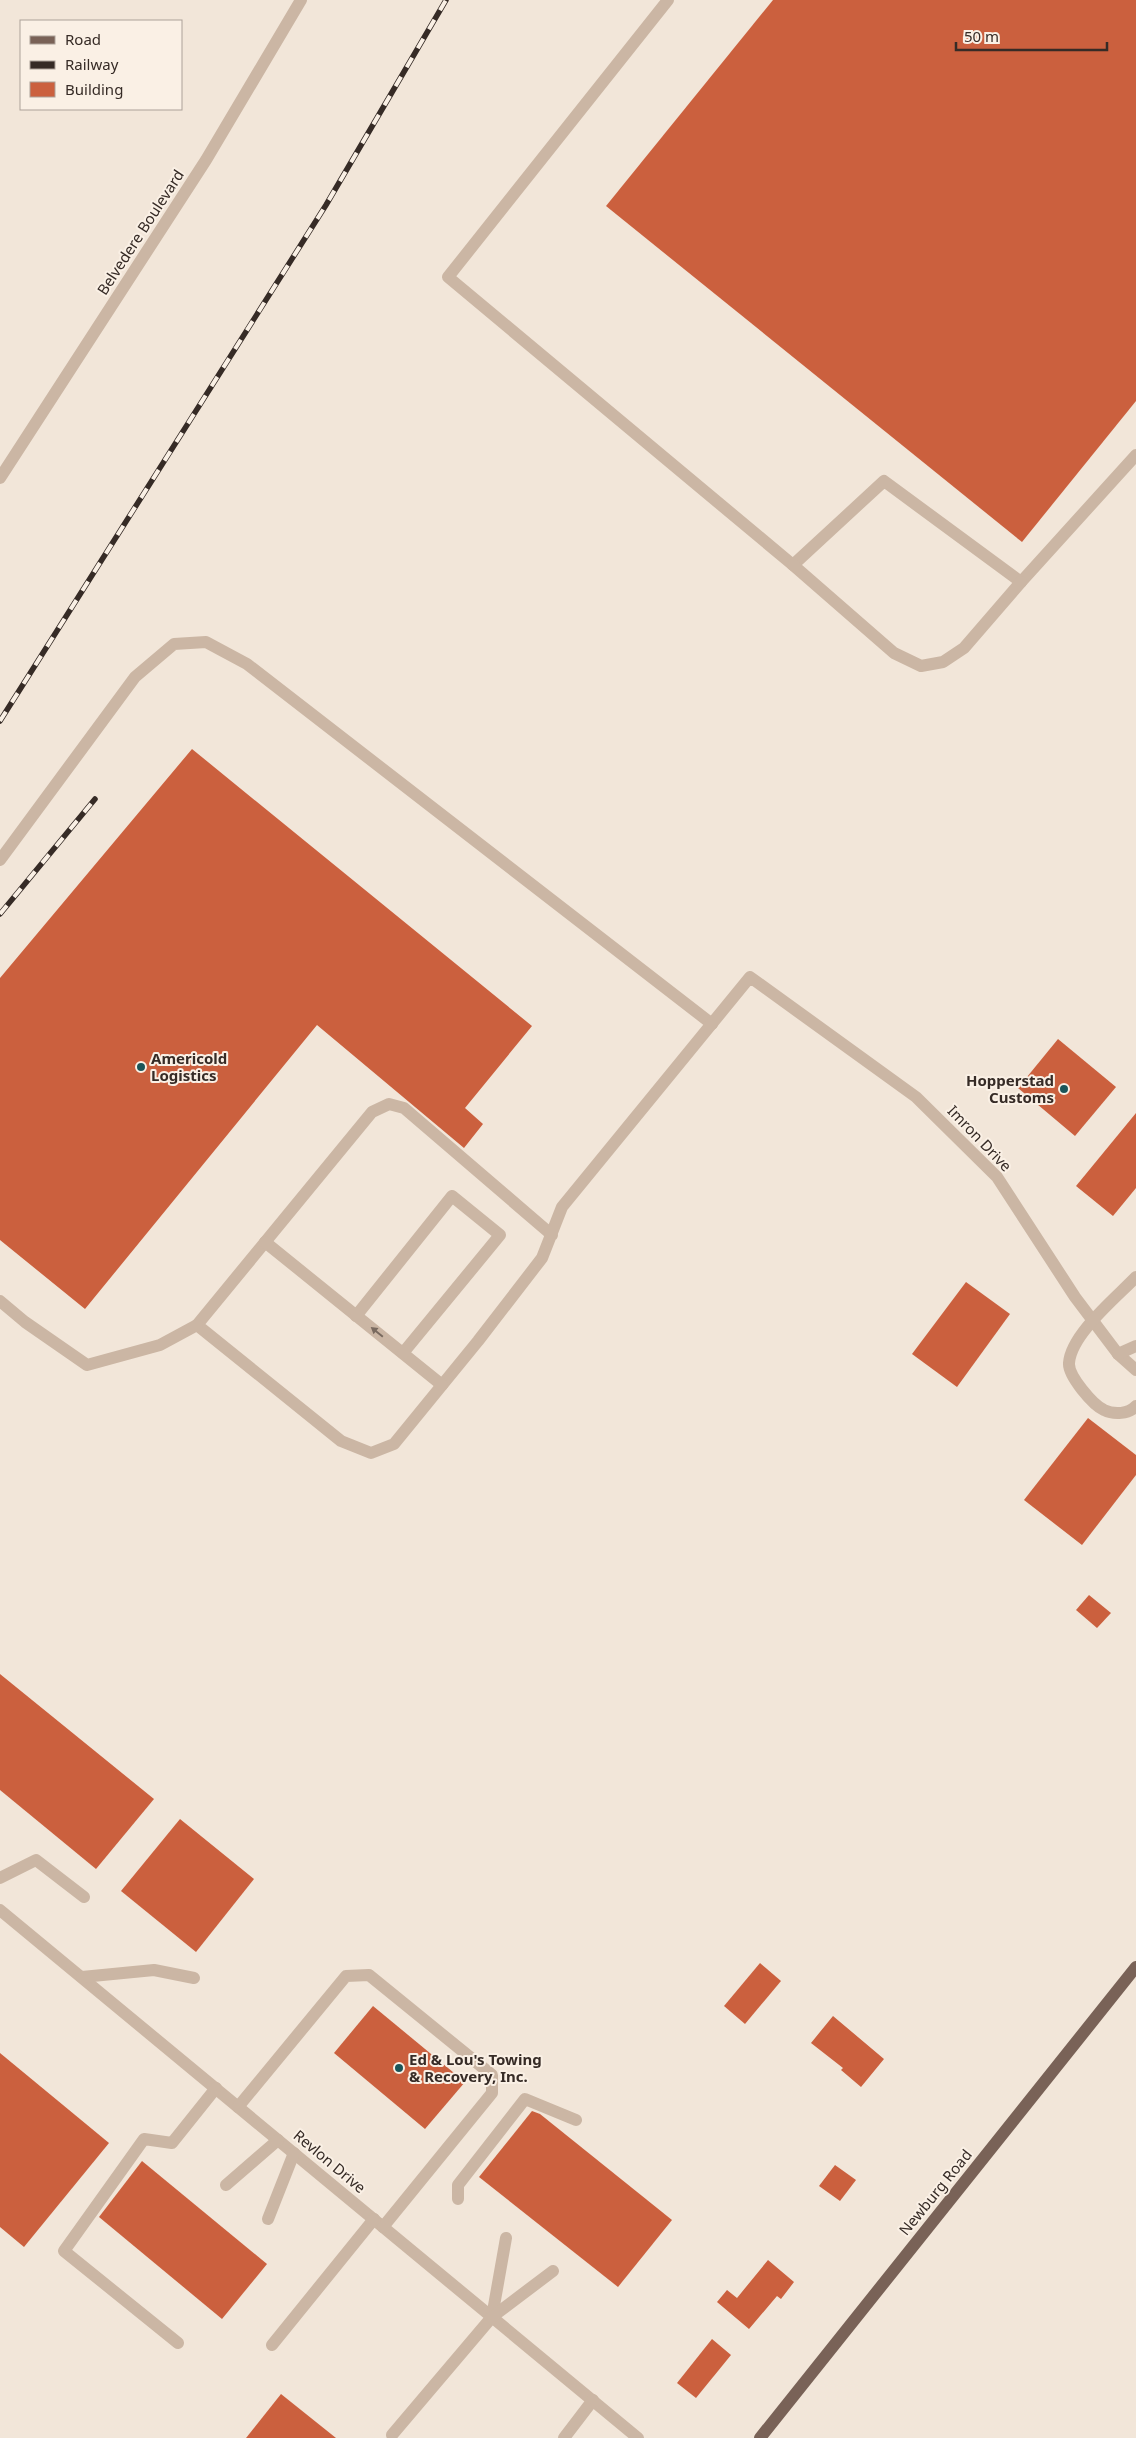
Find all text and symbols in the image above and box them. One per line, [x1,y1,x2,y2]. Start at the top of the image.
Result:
legend [20,20,182,110]
scale bar [956,20,1107,52]
text: 50 m [964,26,999,46]
text: Road [65,29,101,49]
text: Railway [65,54,119,74]
text: Building [65,79,123,99]
street label: Belvedere Boulevard [92,166,188,298]
place label: Americold Logistics [151,1048,227,1085]
marker: Americold Logistics [135,1061,147,1073]
place label: Hopperstad Customs [966,1070,1054,1107]
marker: Hopperstad Customs [1058,1083,1070,1095]
street label: Imron Drive [944,1101,1016,1175]
one-way arrow [371,1327,384,1338]
place label: Ed & Lou's Towing & Recovery, Inc. [409,2049,542,2086]
marker: Ed & Lou's Towing & Recovery, Inc. [393,2062,405,2074]
street label: Revlon Drive [290,2125,370,2197]
street label: Newburg Road [894,2145,976,2239]

